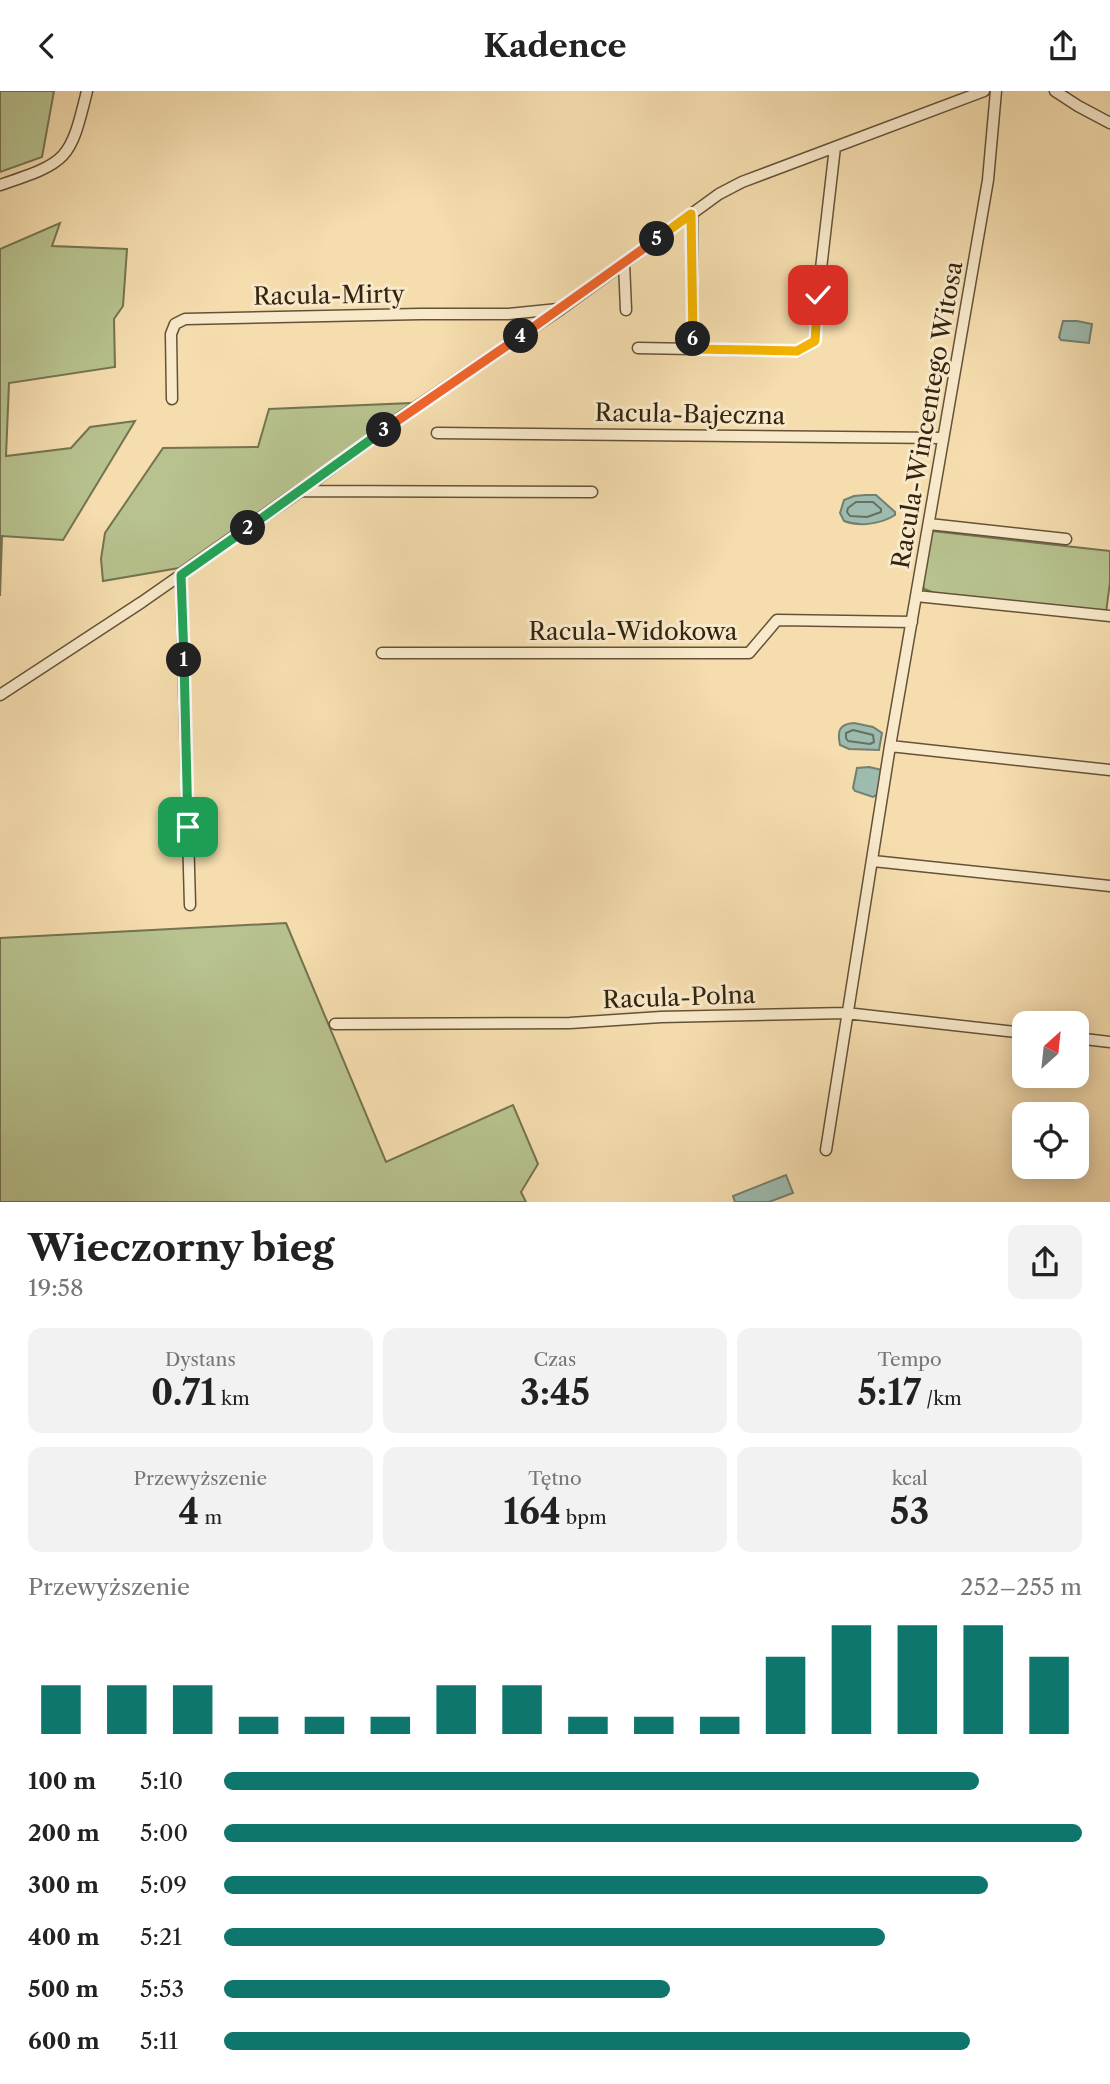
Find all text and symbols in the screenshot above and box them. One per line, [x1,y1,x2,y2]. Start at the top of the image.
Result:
text: Kadence [483,26,627,65]
icon: back [28,27,66,65]
icon: share [1044,27,1082,65]
pin: 5 [640,221,674,257]
text: 5 [651,227,662,250]
street label: Racula-Wincentego Witosa [886,259,968,571]
pin [788,265,848,325]
icon: check [799,276,837,314]
street label: Racula-Mirty [253,279,406,311]
pin: 4 [504,319,538,353]
pin: 6 [676,321,710,357]
text: 4 [515,324,526,347]
text: 6 [687,327,698,350]
street label: Racula-Bajeczna [595,398,786,430]
pin: 3 [366,413,402,447]
text: 3 [378,418,389,441]
pin: 2 [230,511,266,545]
text: 2 [242,516,253,539]
street label: Racula-Widokowa [529,617,738,646]
pin: 1 [166,643,202,677]
text: 1 [179,648,188,671]
pin [158,797,218,857]
icon: arrive [169,808,207,846]
street label: Racula-Polna [602,980,756,1014]
north arrow [1012,1011,1088,1089]
map controls [1012,1011,1089,1179]
button: locate [1012,1102,1089,1179]
text: Wieczorny bieg [28,1224,335,1271]
button: share [1008,1225,1082,1299]
text: 19:58 [28,1274,84,1302]
text: Dystans [165,1348,236,1371]
text: Czas [534,1348,576,1371]
text: Tempo [878,1348,942,1371]
text: 0.71 [151,1371,216,1414]
text: 3:45 [520,1371,590,1414]
text: 5:17 [858,1371,921,1414]
text: km [216,1387,250,1410]
text: /km [921,1387,962,1410]
text: Przewyższenie [133,1467,267,1490]
text: Tętno [528,1467,582,1490]
text: kcal [892,1467,928,1490]
text: 4 [179,1490,199,1533]
text: 164 [503,1490,561,1533]
text: 53 [890,1490,929,1533]
text: m [199,1506,222,1529]
text: bpm [561,1506,607,1529]
text: Przewyższenie [28,1573,190,1601]
text: 252–255 m [960,1573,1082,1601]
text: 100 m [28,1767,96,1795]
text: 5:10 [140,1767,183,1795]
text: 200 m [28,1819,100,1847]
text: 5:00 [140,1819,188,1847]
text: 300 m [28,1871,99,1899]
text: 5:09 [140,1871,187,1899]
text: 400 m [28,1923,100,1951]
text: 5:21 [140,1923,182,1951]
text: 500 m [28,1975,99,2003]
text: 5:53 [140,1975,184,2003]
text: 600 m [28,2027,100,2055]
text: 5:11 [140,2027,178,2055]

